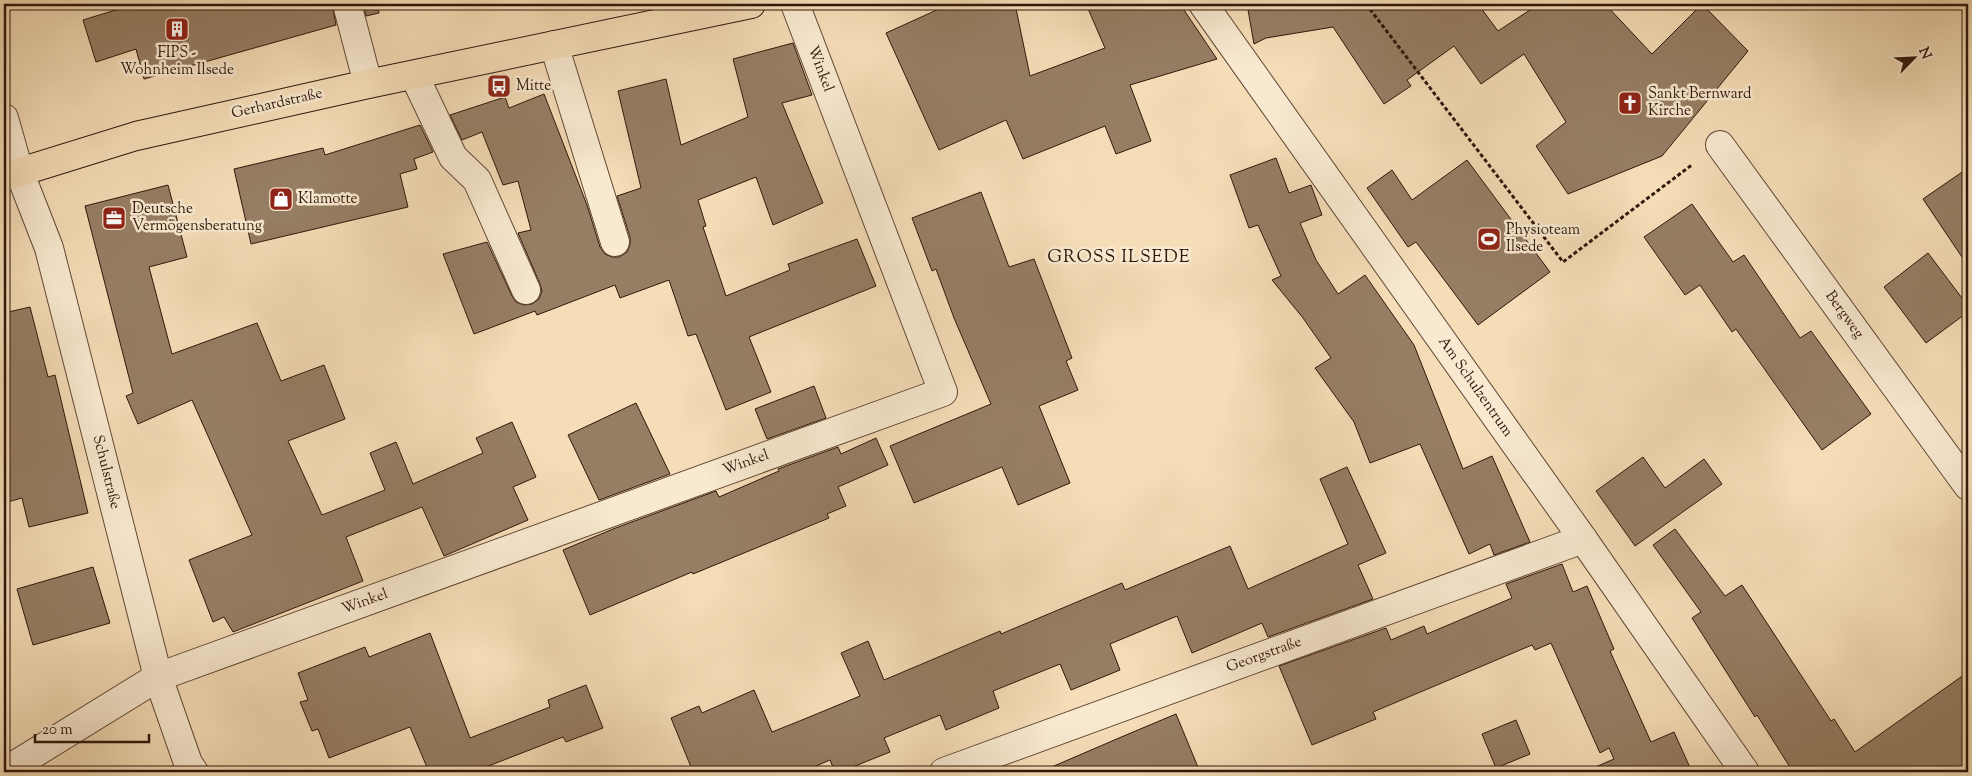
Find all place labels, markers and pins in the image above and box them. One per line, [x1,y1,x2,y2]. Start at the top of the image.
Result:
building icon: FIPS - Wohnheim Ilsede [164,16,190,42]
place label: FIPS - Wohnheim Ilsede [120,43,234,81]
bus stop icon: Mitte [486,73,512,99]
place label: Mitte [516,76,551,97]
place label: Sankt Bernward Kirche [1648,84,1752,122]
church icon: Sankt Bernward Kirche [1617,90,1643,116]
shop icon: Klamotte [268,186,294,212]
place label: Klamotte [298,189,358,210]
place label: Deutsche Vermögensberatung [132,199,262,237]
office icon: Deutsche Vermögensberatung [101,205,127,231]
place label: Physioteam Ilsede [1506,220,1581,258]
sports icon: Physioteam Ilsede [1476,226,1502,252]

